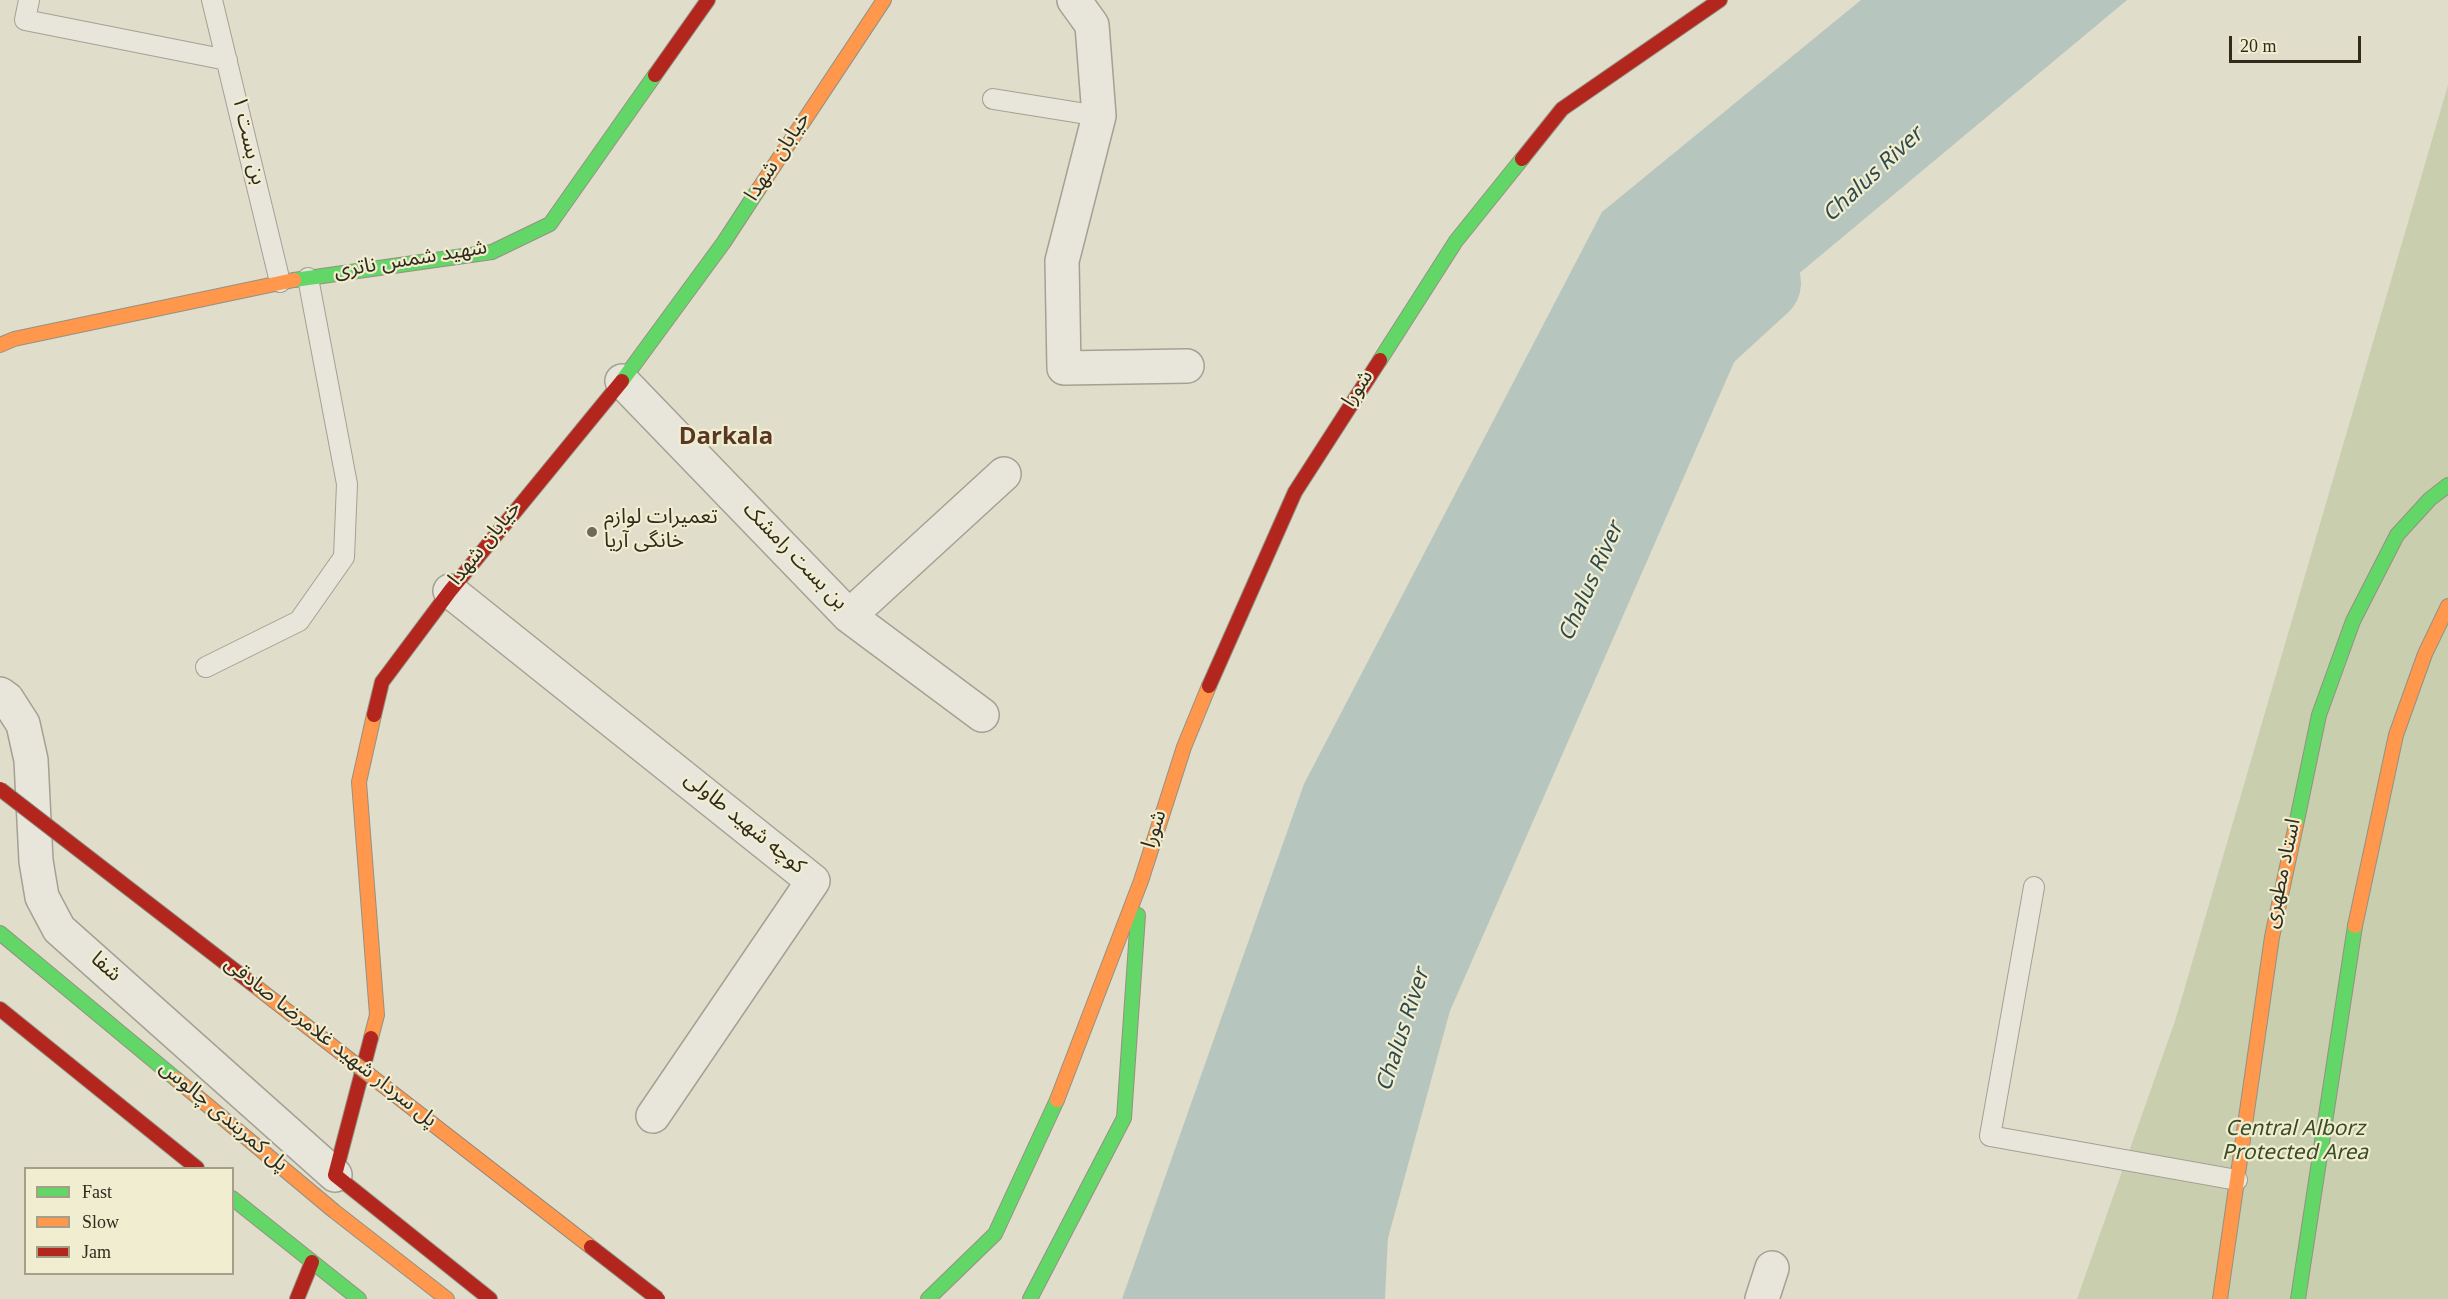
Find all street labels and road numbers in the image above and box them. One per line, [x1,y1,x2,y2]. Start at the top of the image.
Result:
street label: بن بست ۱ [224,94,268,188]
street label: خیابان شهدا [742,109,818,207]
street label: شهید شمس ناتری [333,237,489,287]
street label: شورا [1339,367,1381,413]
street label: خیابان شهدا [445,498,529,592]
street label: بن بست رامشک [735,499,851,617]
street label: کوچه شهید طاولی [677,768,809,882]
street label: شورا [1139,808,1175,852]
street label: استاد مطهری [2261,817,2309,931]
street label: شفا [83,949,125,989]
street label: پل سردار شهید غلامرضا صادقی [218,953,440,1135]
street label: پل کمربندی چالوس [153,1057,291,1179]

